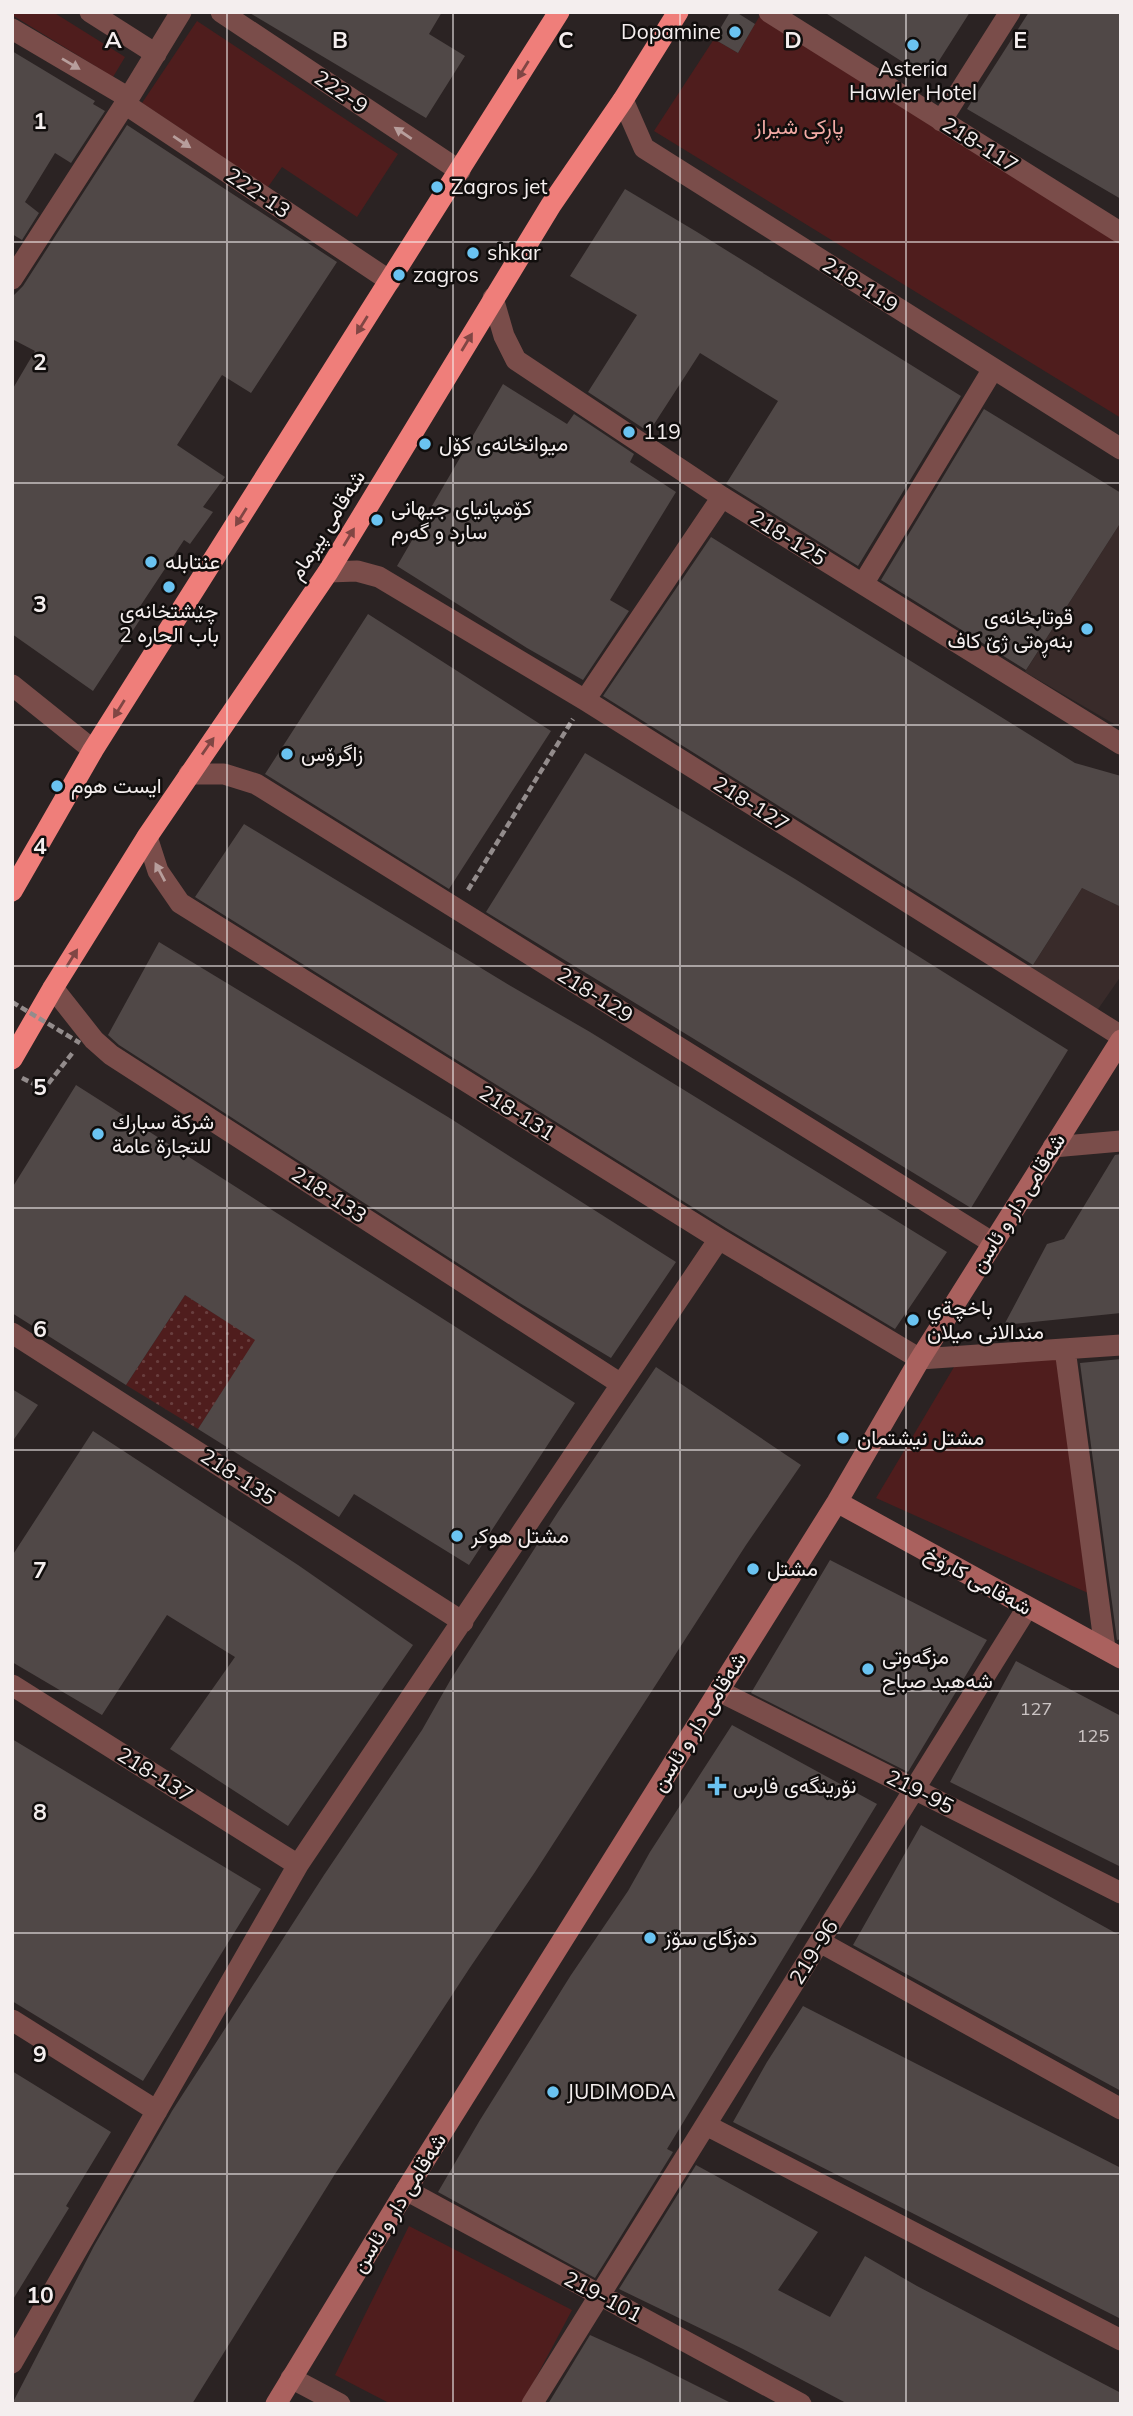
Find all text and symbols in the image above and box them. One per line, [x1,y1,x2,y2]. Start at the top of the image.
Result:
place label: Dopamine [621,18,721,44]
marker: Dopamine [727,24,743,40]
text: A [104,25,122,54]
text: B [332,25,348,54]
text: C [558,25,574,54]
text: D [784,25,802,54]
text: E [1013,25,1027,54]
marker: Asteria Hawler Hotel [905,37,921,53]
place label: Asteria Hawler Hotel [849,55,977,105]
one-way arrow [61,58,80,70]
one-way arrow [516,60,529,80]
street label: 222-9 [310,64,373,119]
text: 1 [33,106,47,135]
street label: 218-117 [938,111,1023,178]
park label: پاڕکی شیراز [753,113,844,144]
one-way arrow [394,126,412,140]
one-way arrow [172,136,192,149]
street label: 222-13 [221,161,296,223]
place label: Zagros jet [451,173,548,199]
marker: Zagros jet [429,179,445,195]
place label: shkar [487,239,541,265]
marker: shkar [465,245,481,261]
street label: 218-119 [818,251,903,318]
place label: zagros [413,261,479,287]
marker: zagros [391,267,407,283]
one-way arrow [356,315,369,334]
one-way arrow [460,333,473,352]
text: 2 [33,347,47,376]
place label: 119 [643,418,681,444]
marker: 119 [621,424,637,440]
place label: میوانخانەی کۆل [439,430,568,457]
marker: میوانخانەی کۆل [417,436,433,452]
street label: شەقامی پیرمام [282,465,372,585]
place label: کۆمپانیای جیهانی سارد و گەرم [391,494,532,546]
street label: 218-125 [746,504,831,571]
one-way arrow [234,507,247,527]
marker: کۆمپانیای جیهانی سارد و گەرم [369,512,385,528]
one-way arrow [343,528,356,547]
place label: عنتابله [165,548,220,574]
marker: عنتابله [143,554,159,570]
marker: چێشتخانەی باب الحارە 2 [161,579,177,595]
text: 3 [33,589,47,618]
place label: چێشتخانەی باب الحارە 2 [119,597,219,648]
place label: قوتابخانەی بنەڕەتی ژێ کاف [947,603,1073,658]
marker: قوتابخانەی بنەڕەتی ژێ کاف [1079,621,1095,637]
one-way arrow [112,700,125,719]
one-way arrow [201,737,215,755]
place label: زاگرۆس [301,740,363,767]
marker: زاگرۆس [279,746,295,762]
street label: 218-127 [709,770,794,837]
place label: ايست هوم [71,772,162,800]
marker: ايست هوم [49,778,65,794]
text: 4 [33,831,47,860]
one-way arrow [154,862,166,881]
one-way arrow [65,948,78,967]
street label: 218-129 [553,961,638,1028]
text: 5 [33,1072,47,1101]
street label: 218-131 [475,1079,560,1146]
place label: شركة سبارك للتجارة عامة [112,1108,214,1159]
marker: شركة سبارك للتجارة عامة [90,1126,106,1142]
street label: شەقامی دار و ئاسن [964,1128,1071,1277]
street label: 218-133 [287,1160,372,1228]
place label: باخچةي مندالانى ميلان [927,1294,1044,1344]
marker: باخچةي مندالانى ميلان [905,1312,921,1328]
text: 6 [33,1314,47,1343]
place label: مشتل نيشتمان [857,1424,984,1450]
marker: مشتل نيشتمان [835,1430,851,1446]
street label: 218-135 [196,1442,281,1510]
place label: مشتل هوكر [470,1522,569,1549]
marker: مشتل هوكر [449,1528,465,1544]
street label: شەقامی کارۆخ [919,1540,1037,1622]
text: 7 [33,1555,47,1584]
place label: مشتل [767,1555,818,1581]
marker: مشتل [745,1561,761,1577]
place label: مزگه‌وتی شه‌هید صباح [882,1643,993,1695]
street label: شەقامی دار و ئاسن [645,1647,752,1796]
marker: مزگه‌وتی شه‌هید صباح [860,1661,876,1677]
house number: 127 [1020,1697,1052,1720]
house number: 125 [1077,1724,1109,1747]
street label: 218-137 [113,1741,198,1808]
street label: 219-95 [882,1763,958,1819]
place label: نۆرینگەی فارس [733,1772,857,1799]
marker: نۆرینگەی فارس [707,1776,727,1796]
text: 8 [33,1797,47,1826]
street label: 219-96 [783,1914,843,1989]
place label: دەزگای سۆز [663,1924,757,1951]
marker: دەزگای سۆز [642,1930,658,1946]
text: 9 [33,2039,47,2068]
place label: JUDIMODA [567,2078,676,2104]
marker: JUDIMODA [545,2084,561,2100]
street label: شەقامی دار و ئاسن [345,2128,452,2277]
street label: 219-101 [560,2265,647,2327]
text: 10 [26,2280,54,2309]

